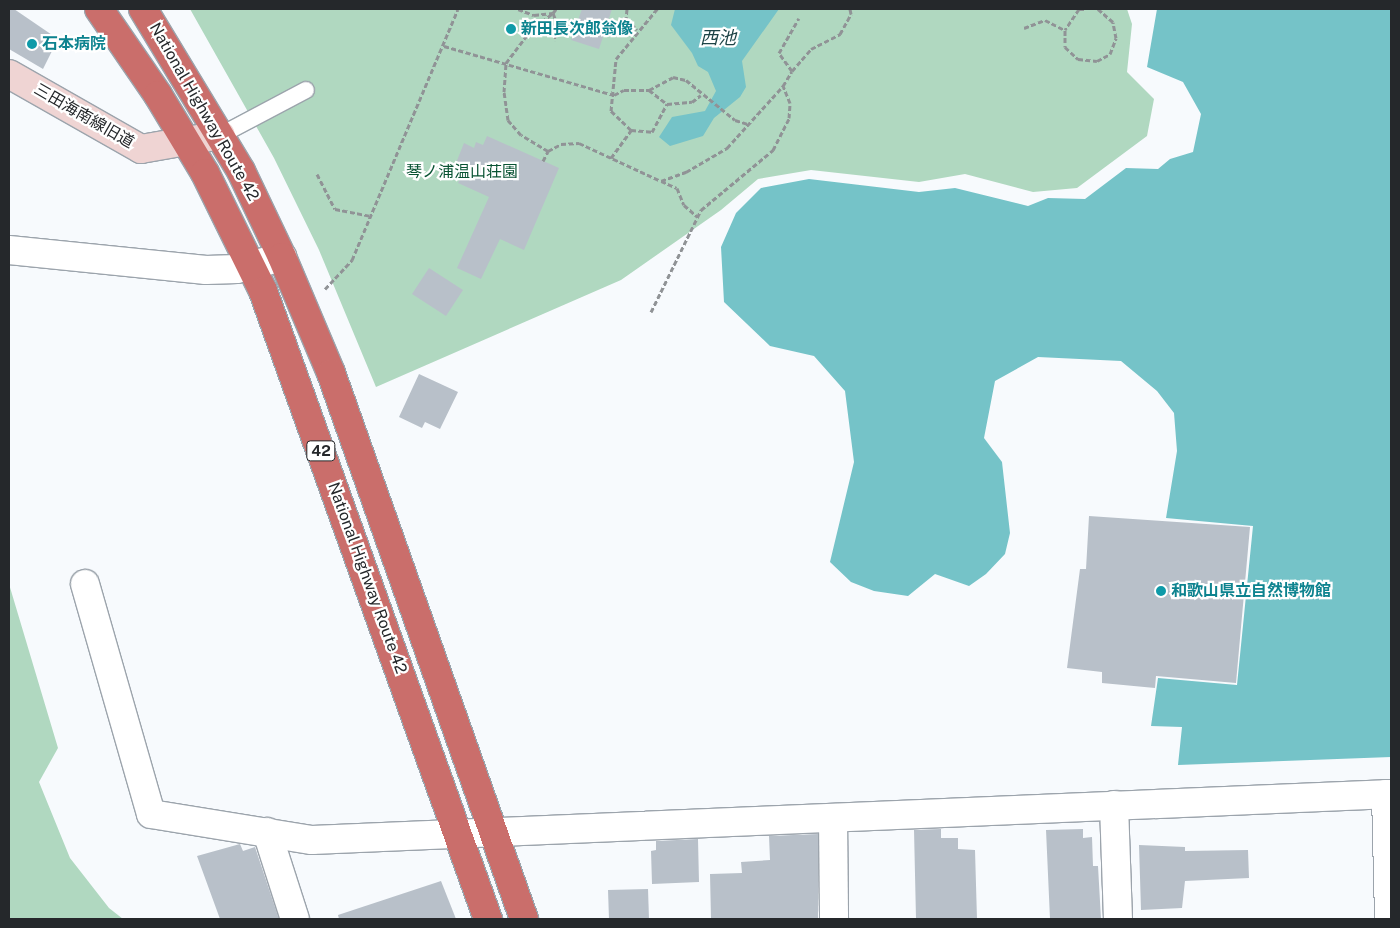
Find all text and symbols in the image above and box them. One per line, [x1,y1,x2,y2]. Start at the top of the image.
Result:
place label: 新田長次郎翁像 [521,19,633,39]
street label: National Highway Route 42 [145,20,263,204]
marker: 新田長次郎翁像 [505,23,517,35]
water label: 西池 [700,27,736,49]
place label: 石本病院 [42,34,106,54]
marker: 石本病院 [26,38,38,50]
street label: 三田海南線旧道 [31,80,137,152]
park label: 琴ノ浦温山荘園 [406,162,518,182]
road number: 42 [306,438,336,464]
street label: National Highway Route 42 [323,480,411,676]
place label: 和歌山県立自然博物館 [1171,581,1331,601]
marker: 和歌山県立自然博物館 [1155,585,1167,597]

